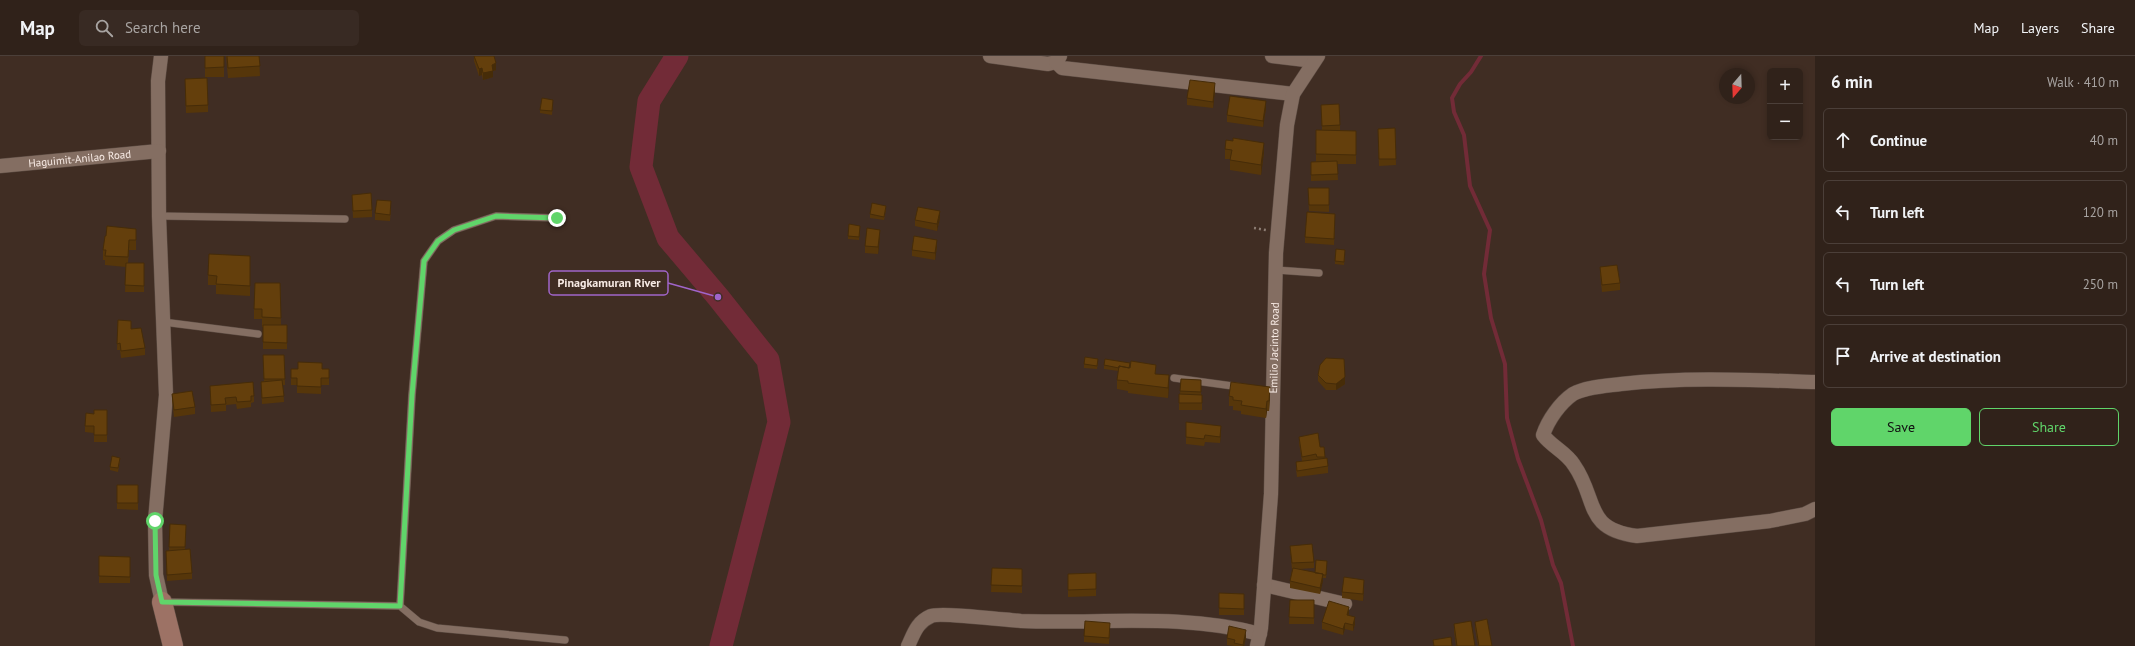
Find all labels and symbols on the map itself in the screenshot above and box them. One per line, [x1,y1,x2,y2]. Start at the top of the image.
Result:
north arrow [1719,68,1755,104]
street label: Haguimit-Anilao Road [28,147,132,170]
route end [548,209,566,227]
callout: Pinagkamuran River [549,271,668,295]
text: Pinagkamuran River [557,275,661,290]
street label: Emilio Jacinto Road [1266,302,1282,394]
route start [146,512,164,530]

